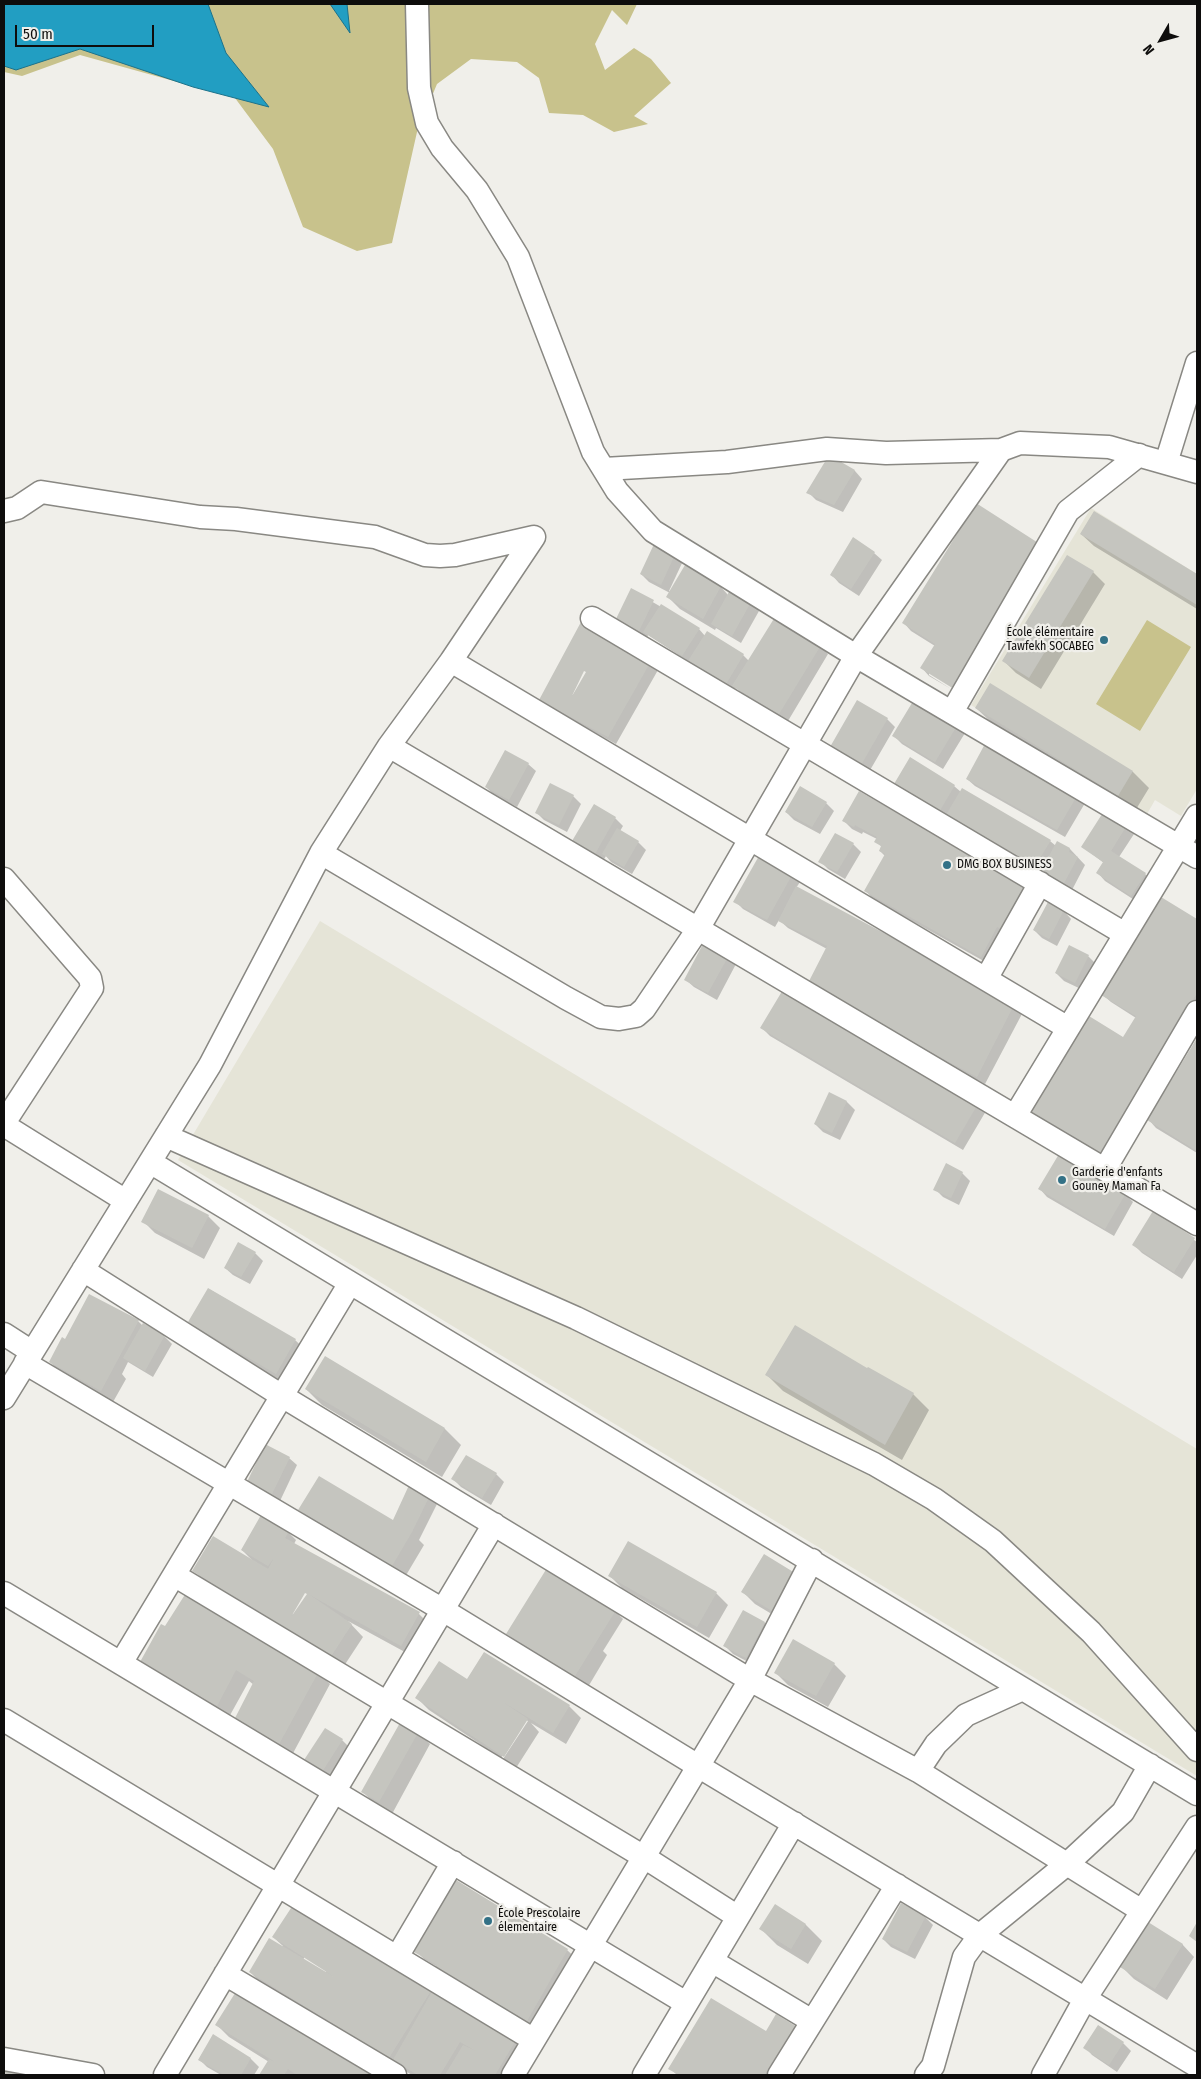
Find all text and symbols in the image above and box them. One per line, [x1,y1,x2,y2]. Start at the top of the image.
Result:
scale bar [18,15,156,47]
north arrow [1136,15,1186,65]
text: 50 m [23,25,53,43]
text: N [1140,41,1158,58]
place label: École élémentaire Tawfekh SOCABEG [1006,626,1094,654]
marker: École élémentaire Tawfekh SOCABEG [1098,634,1110,646]
place label: DMG BOX BUSINESS [957,858,1052,872]
marker: DMG BOX BUSINESS [941,859,953,871]
place label: Garderie d'enfants Gouney Maman Fa [1072,1166,1163,1194]
marker: Garderie d'enfants Gouney Maman Fa [1056,1174,1068,1186]
place label: École Prescolaire élementaire [498,1907,580,1935]
marker: École Prescolaire élementaire [482,1915,494,1927]

